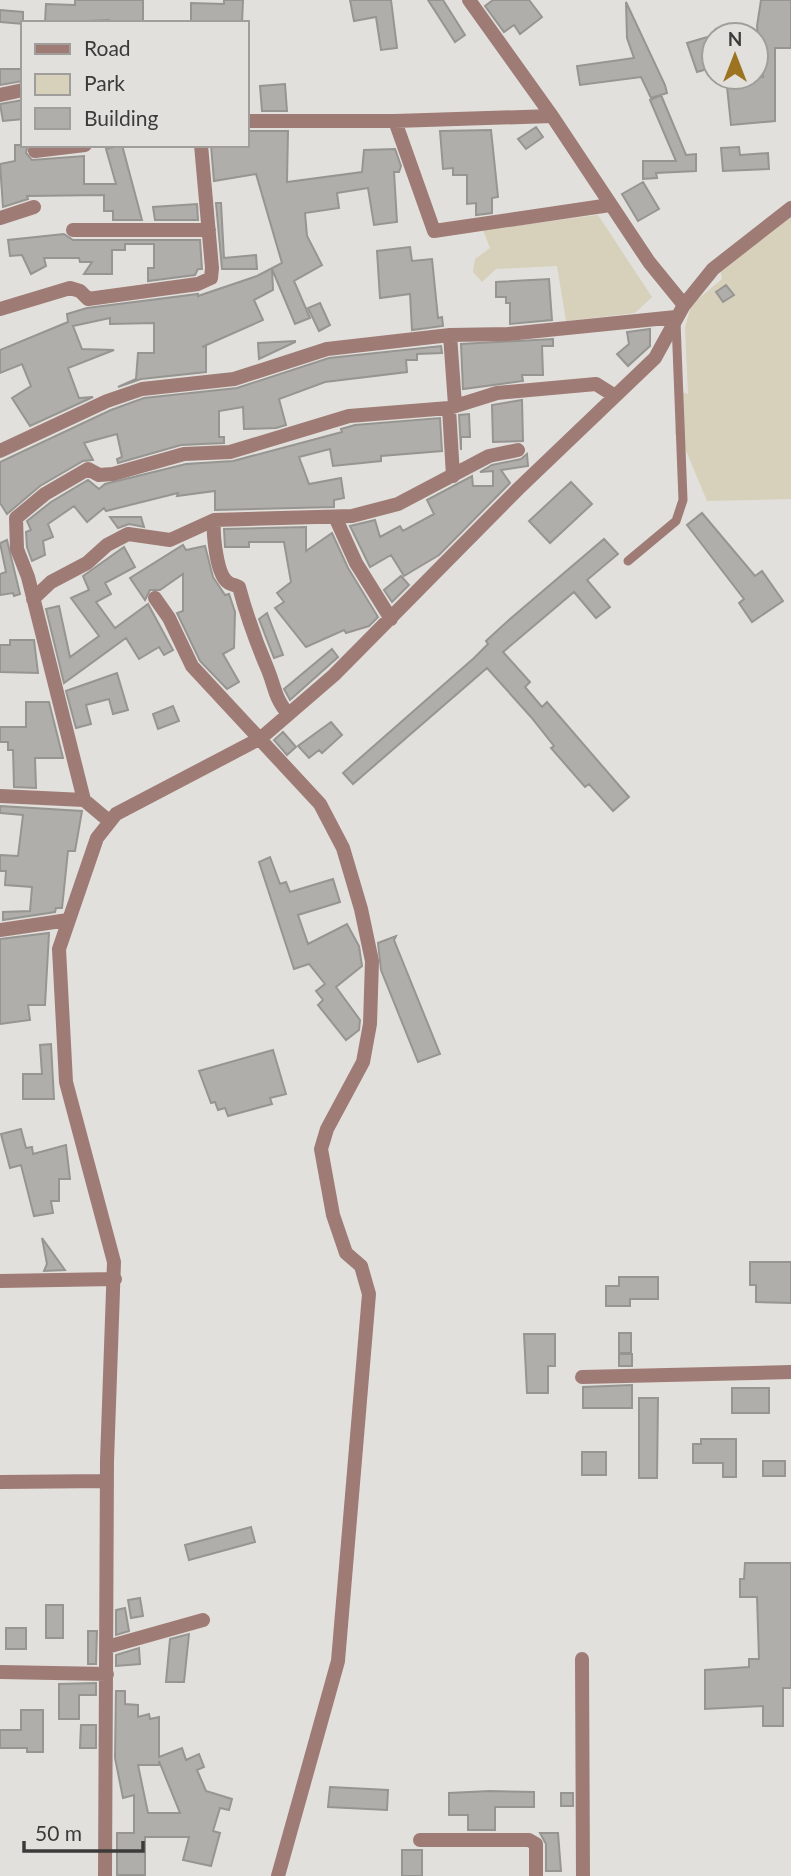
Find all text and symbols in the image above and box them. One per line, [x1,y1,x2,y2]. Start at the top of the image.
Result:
legend [21,21,248,147]
north arrow [700,21,770,91]
text: N [728,27,742,50]
text: Road [84,35,131,60]
text: Park [84,70,125,95]
text: Building [84,105,159,130]
scale bar [24,1810,144,1854]
text: 50 m [35,1820,82,1845]

